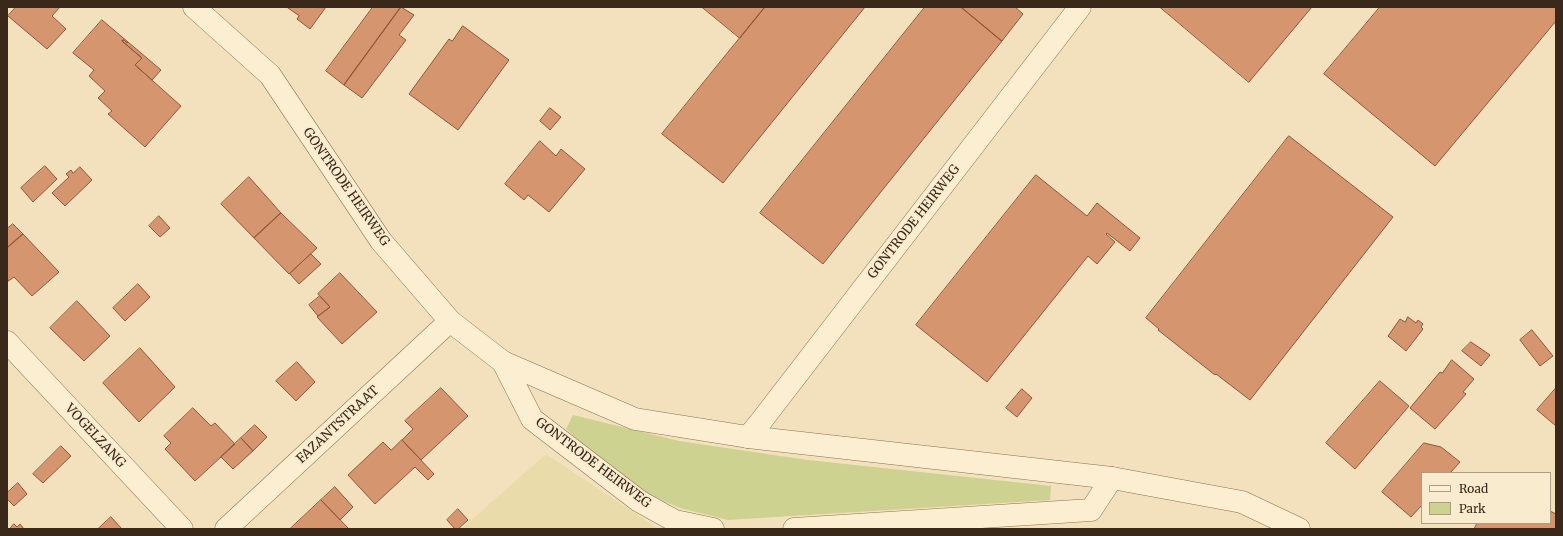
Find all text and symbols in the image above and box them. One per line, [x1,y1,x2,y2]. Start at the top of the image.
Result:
street label: GONTRODE HEIRWEG [299,125,393,249]
street label: GONTRODE HEIRWEG [865,162,963,282]
street label: FAZANTSTRAAT [294,383,382,467]
street label: VOGELZANG [62,401,128,471]
street label: GONTRODE HEIRWEG [532,415,654,511]
legend [1421,472,1551,524]
text: Road [1459,481,1488,496]
text: Park [1459,501,1486,516]

